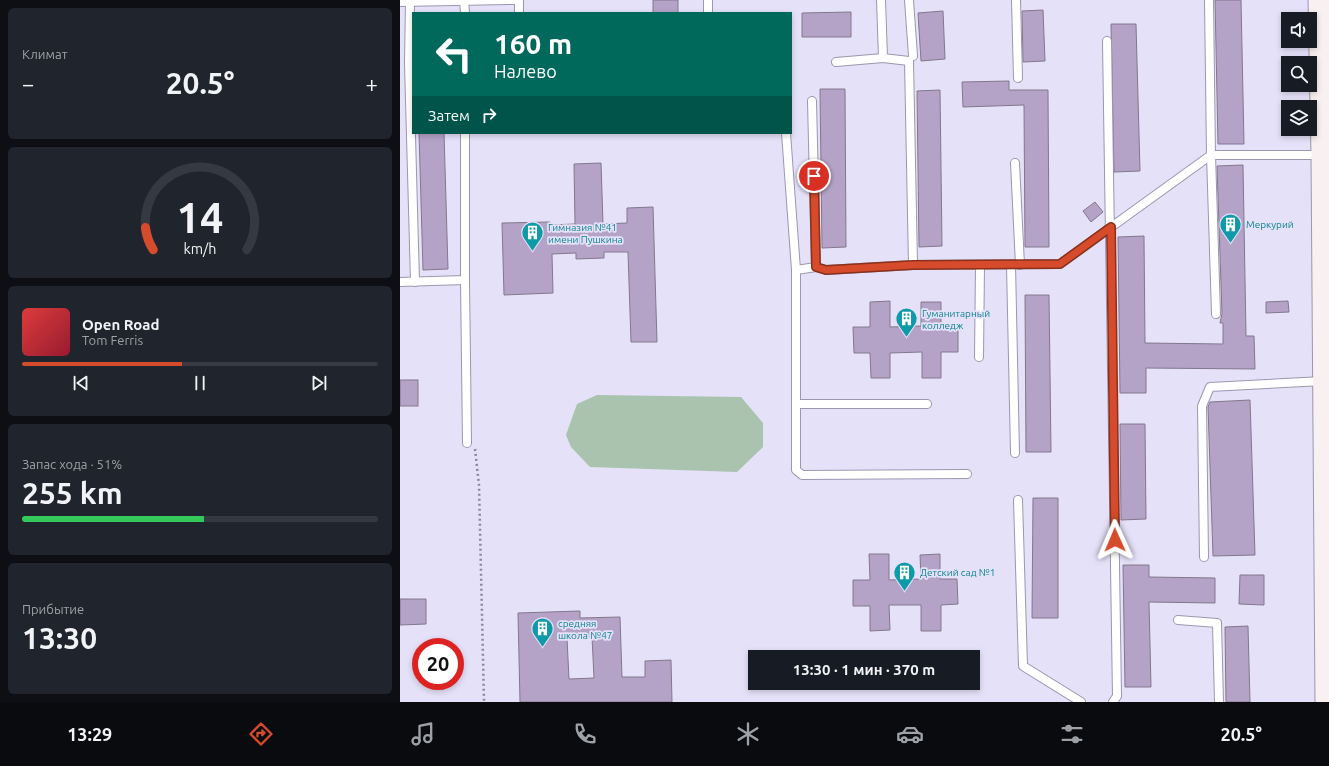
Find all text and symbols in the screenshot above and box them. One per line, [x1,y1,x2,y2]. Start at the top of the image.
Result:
map controls [1281,12,1317,136]
button: sound [1281,12,1317,48]
icon: left [428,28,480,80]
text: 160 m [494,28,572,59]
text: Климат [22,47,67,61]
button: search [1281,56,1317,92]
text: Налево [494,61,557,81]
text: 20.5° [166,66,234,100]
text: − [22,71,34,96]
text: + [366,71,378,96]
button: layers [1281,100,1317,136]
icon: right [478,104,500,126]
text: Затем [428,107,470,124]
pin [797,159,831,193]
icon: arrive [803,165,825,187]
text: 14 [177,194,223,241]
building icon: Меркурий [1218,211,1244,244]
place label: Меркурий [1246,219,1294,230]
building icon: Гимназия №41 имени Пушкина [520,220,546,253]
place label: Гимназия №41 имени Пушкина [548,222,623,245]
text: km/h [184,241,216,257]
building icon: Гуманитарный колледж [893,306,919,339]
place label: Гуманитарный колледж [922,308,990,331]
text: Open Road [82,316,159,333]
text: Tom Ferris [82,333,143,347]
icon: previous [70,372,92,394]
icon: pause [189,372,211,394]
icon: next [308,372,330,394]
text: Запас хода · 51% [22,457,122,471]
text: 255 km [22,476,123,510]
position arrow [1094,519,1136,561]
building icon: Детский сад №1 [892,559,918,592]
place label: Детский сад №1 [920,567,995,578]
text: Прибытие [22,602,84,616]
building icon: средняя школа №47 [530,616,556,649]
place label: средняя школа №47 [558,618,612,641]
text: 13:30 [22,621,97,655]
speed limit sign: 20 [412,638,464,690]
text: 13:30 · 1 мин · 370 m [793,661,935,678]
icon: directions [247,720,275,748]
icon: music [409,720,437,748]
icon: phone [571,720,599,748]
icon: climate [734,720,762,748]
icon: car [896,720,924,748]
icon: filters [1058,720,1086,748]
text: 13:29 [67,724,112,744]
text: 20.5° [1221,724,1262,744]

